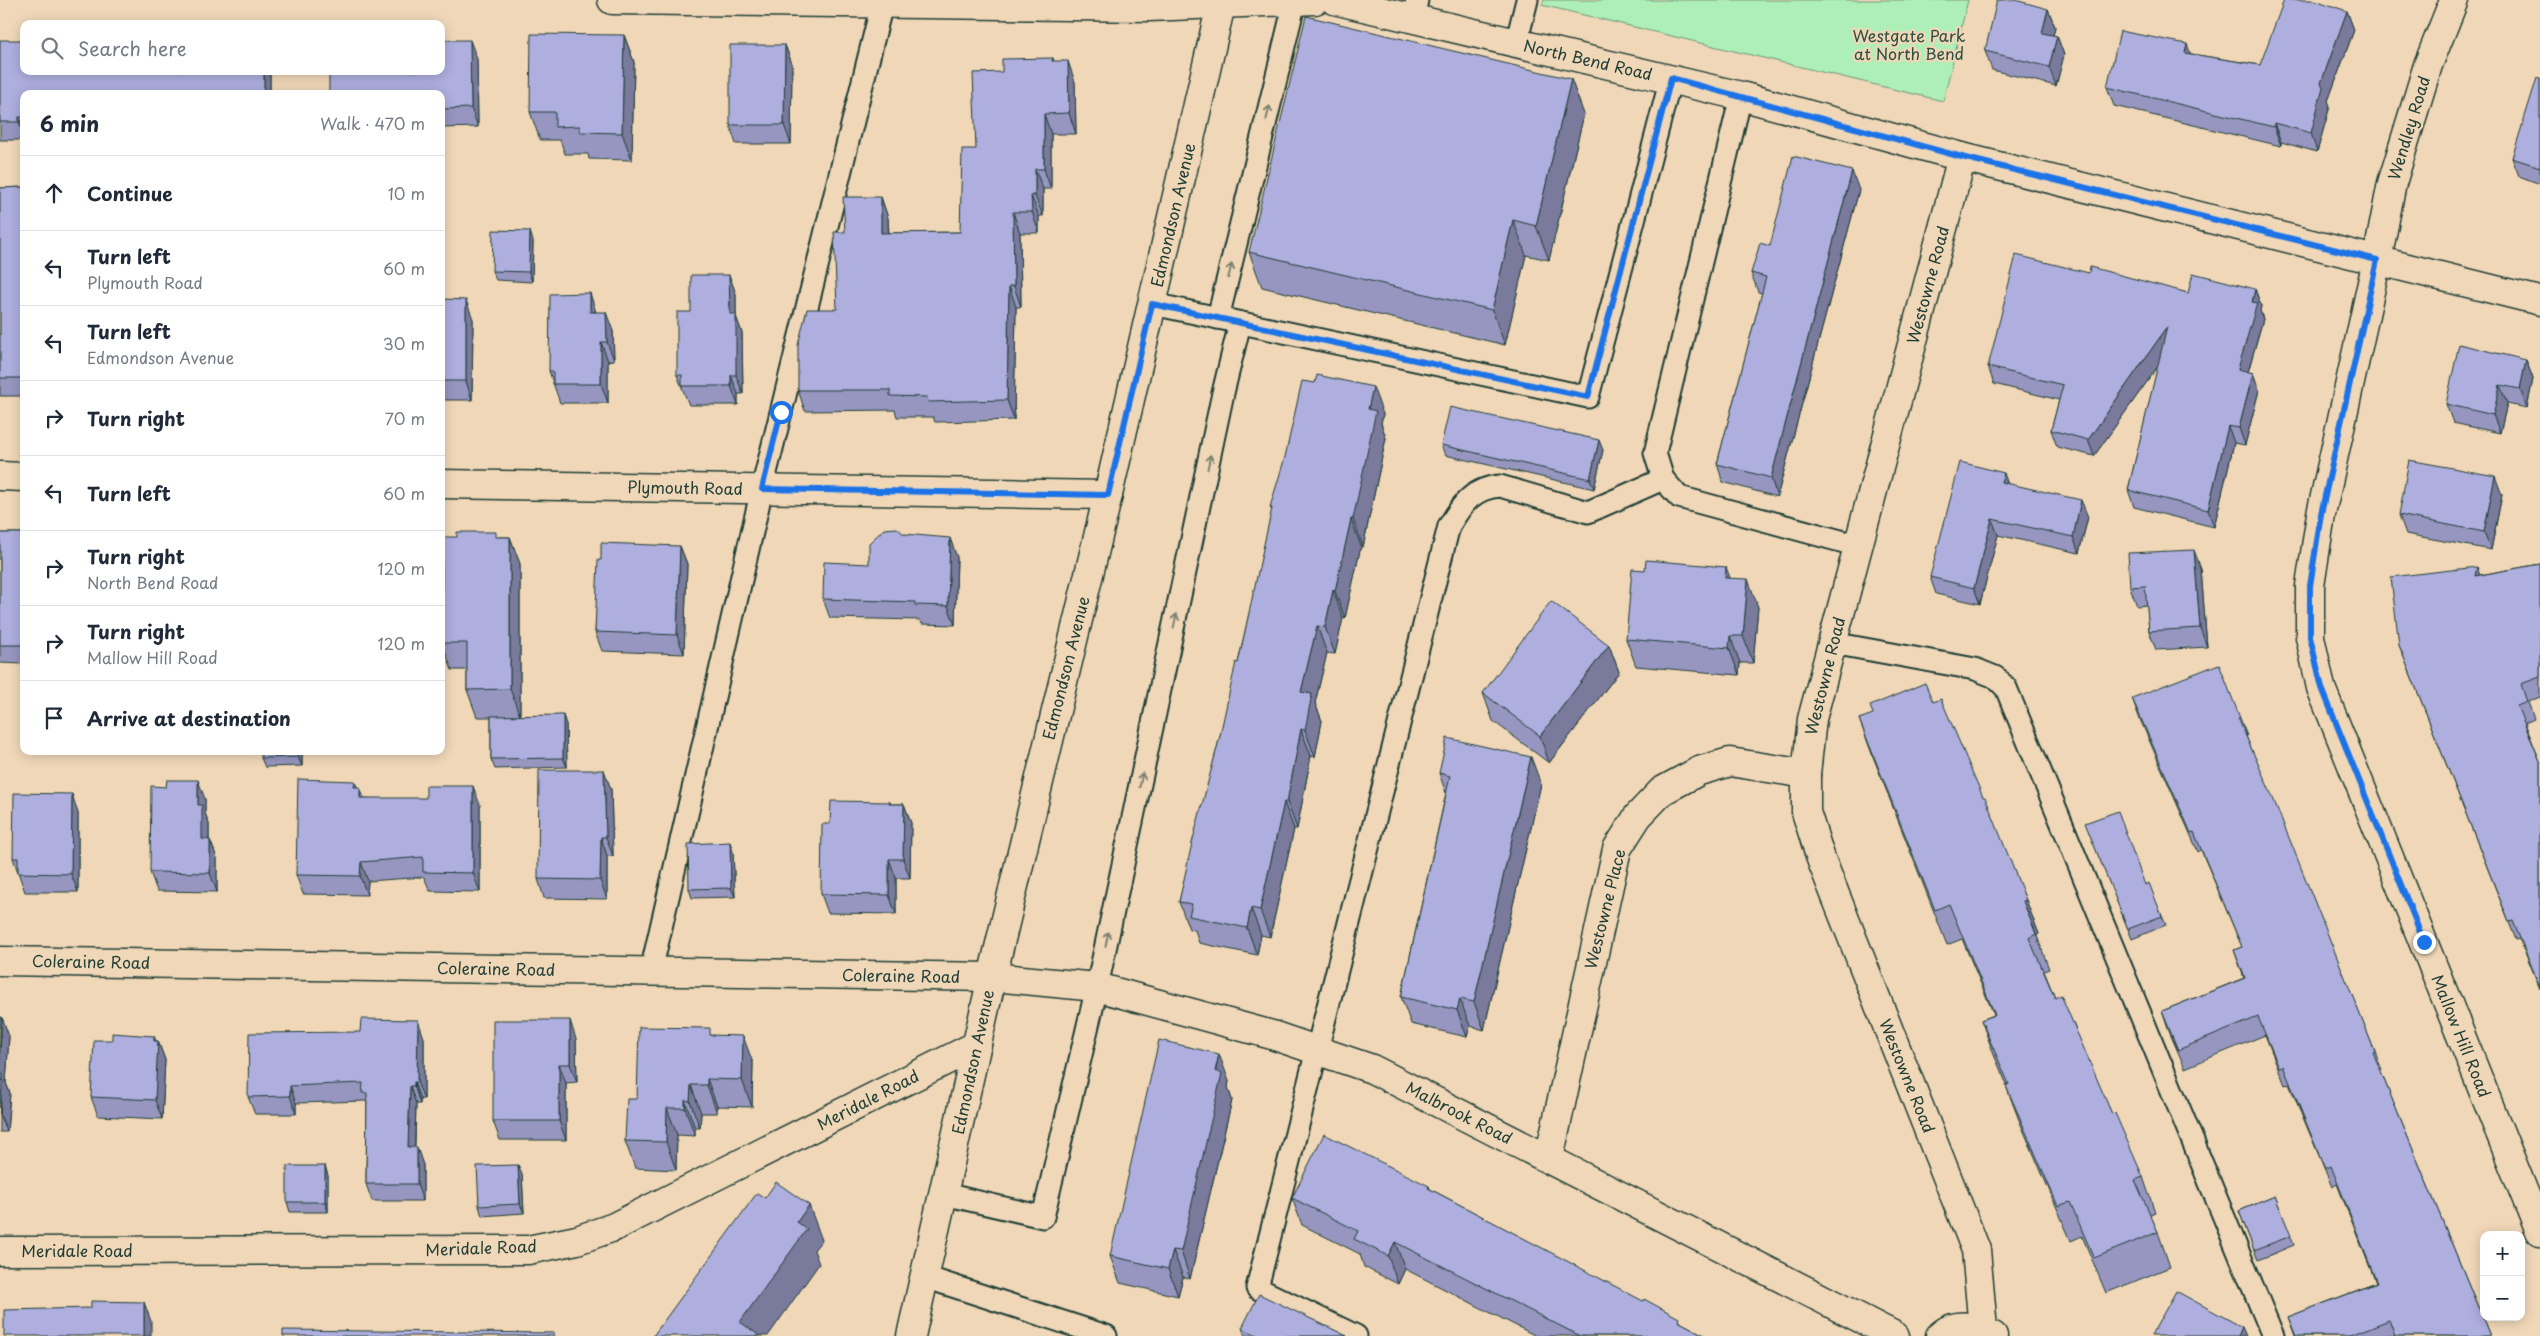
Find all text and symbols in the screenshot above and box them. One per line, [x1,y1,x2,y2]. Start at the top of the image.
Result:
search box [20,20,445,75]
park label: Westgate Park at North Bend [1852,23,1966,65]
street label: North Bend Road [1521,33,1655,86]
icon: search [38,34,66,62]
text: Search here [78,34,187,62]
street label: Wendley Road [2381,73,2435,183]
one-way arrow [1264,105,1273,121]
text: 6 min [40,107,99,139]
text: Walk · 470 m [320,111,425,135]
street label: Edmondson Avenue [1144,140,1200,289]
icon: ahead [40,179,68,207]
text: Continue [87,179,173,207]
text: 10 m [388,181,425,205]
street label: Westowne Road [1900,223,1954,346]
text: Turn left [87,242,171,270]
icon: left [40,254,68,282]
text: 60 m [383,256,425,280]
one-way arrow [1226,263,1235,279]
text: Plymouth Road [87,270,203,294]
text: Turn left [87,317,171,345]
icon: left [40,329,68,357]
text: 30 m [383,331,425,355]
text: Edmondson Avenue [87,345,234,369]
route start [770,401,793,424]
icon: right [40,404,68,432]
text: Turn right [87,404,185,432]
text: 70 m [385,406,425,430]
one-way arrow [1205,454,1214,470]
street label: Plymouth Road [627,474,743,500]
icon: left [40,479,68,507]
text: Turn left [87,479,171,507]
text: 60 m [383,481,425,505]
text: Turn right [87,542,185,570]
icon: right [40,554,68,582]
text: 120 m [378,556,425,580]
text: North Bend Road [87,570,218,594]
street label: Edmondson Avenue [1036,593,1095,742]
one-way arrow [1171,613,1180,629]
street label: Westowne Road [1798,614,1850,737]
text: Turn right [87,617,185,645]
icon: right [40,629,68,657]
text: 120 m [378,631,425,655]
text: Mallow Hill Road [87,645,218,669]
icon: arrive [40,704,68,732]
text: Arrive at destination [87,704,291,732]
one-way arrow [1137,772,1146,788]
street label: Westowne Place [1577,846,1631,971]
one-way arrow [1103,931,1113,947]
route end [2413,931,2436,954]
street label: Coleraine Road [32,948,150,974]
street label: Coleraine Road [437,955,555,981]
street label: Coleraine Road [842,962,960,988]
street label: Mallow Hill Road [2426,971,2498,1101]
street label: Edmondson Avenue [945,987,999,1136]
street label: Westowne Road [1874,1015,1942,1136]
street label: Meridale Road [812,1063,923,1135]
street label: Malbrook Road [1402,1075,1517,1149]
map controls [2480,1231,2525,1321]
button: + [2480,1231,2525,1276]
street label: Meridale Road [425,1233,537,1261]
street label: Meridale Road [21,1238,133,1262]
button: − [2480,1276,2525,1321]

